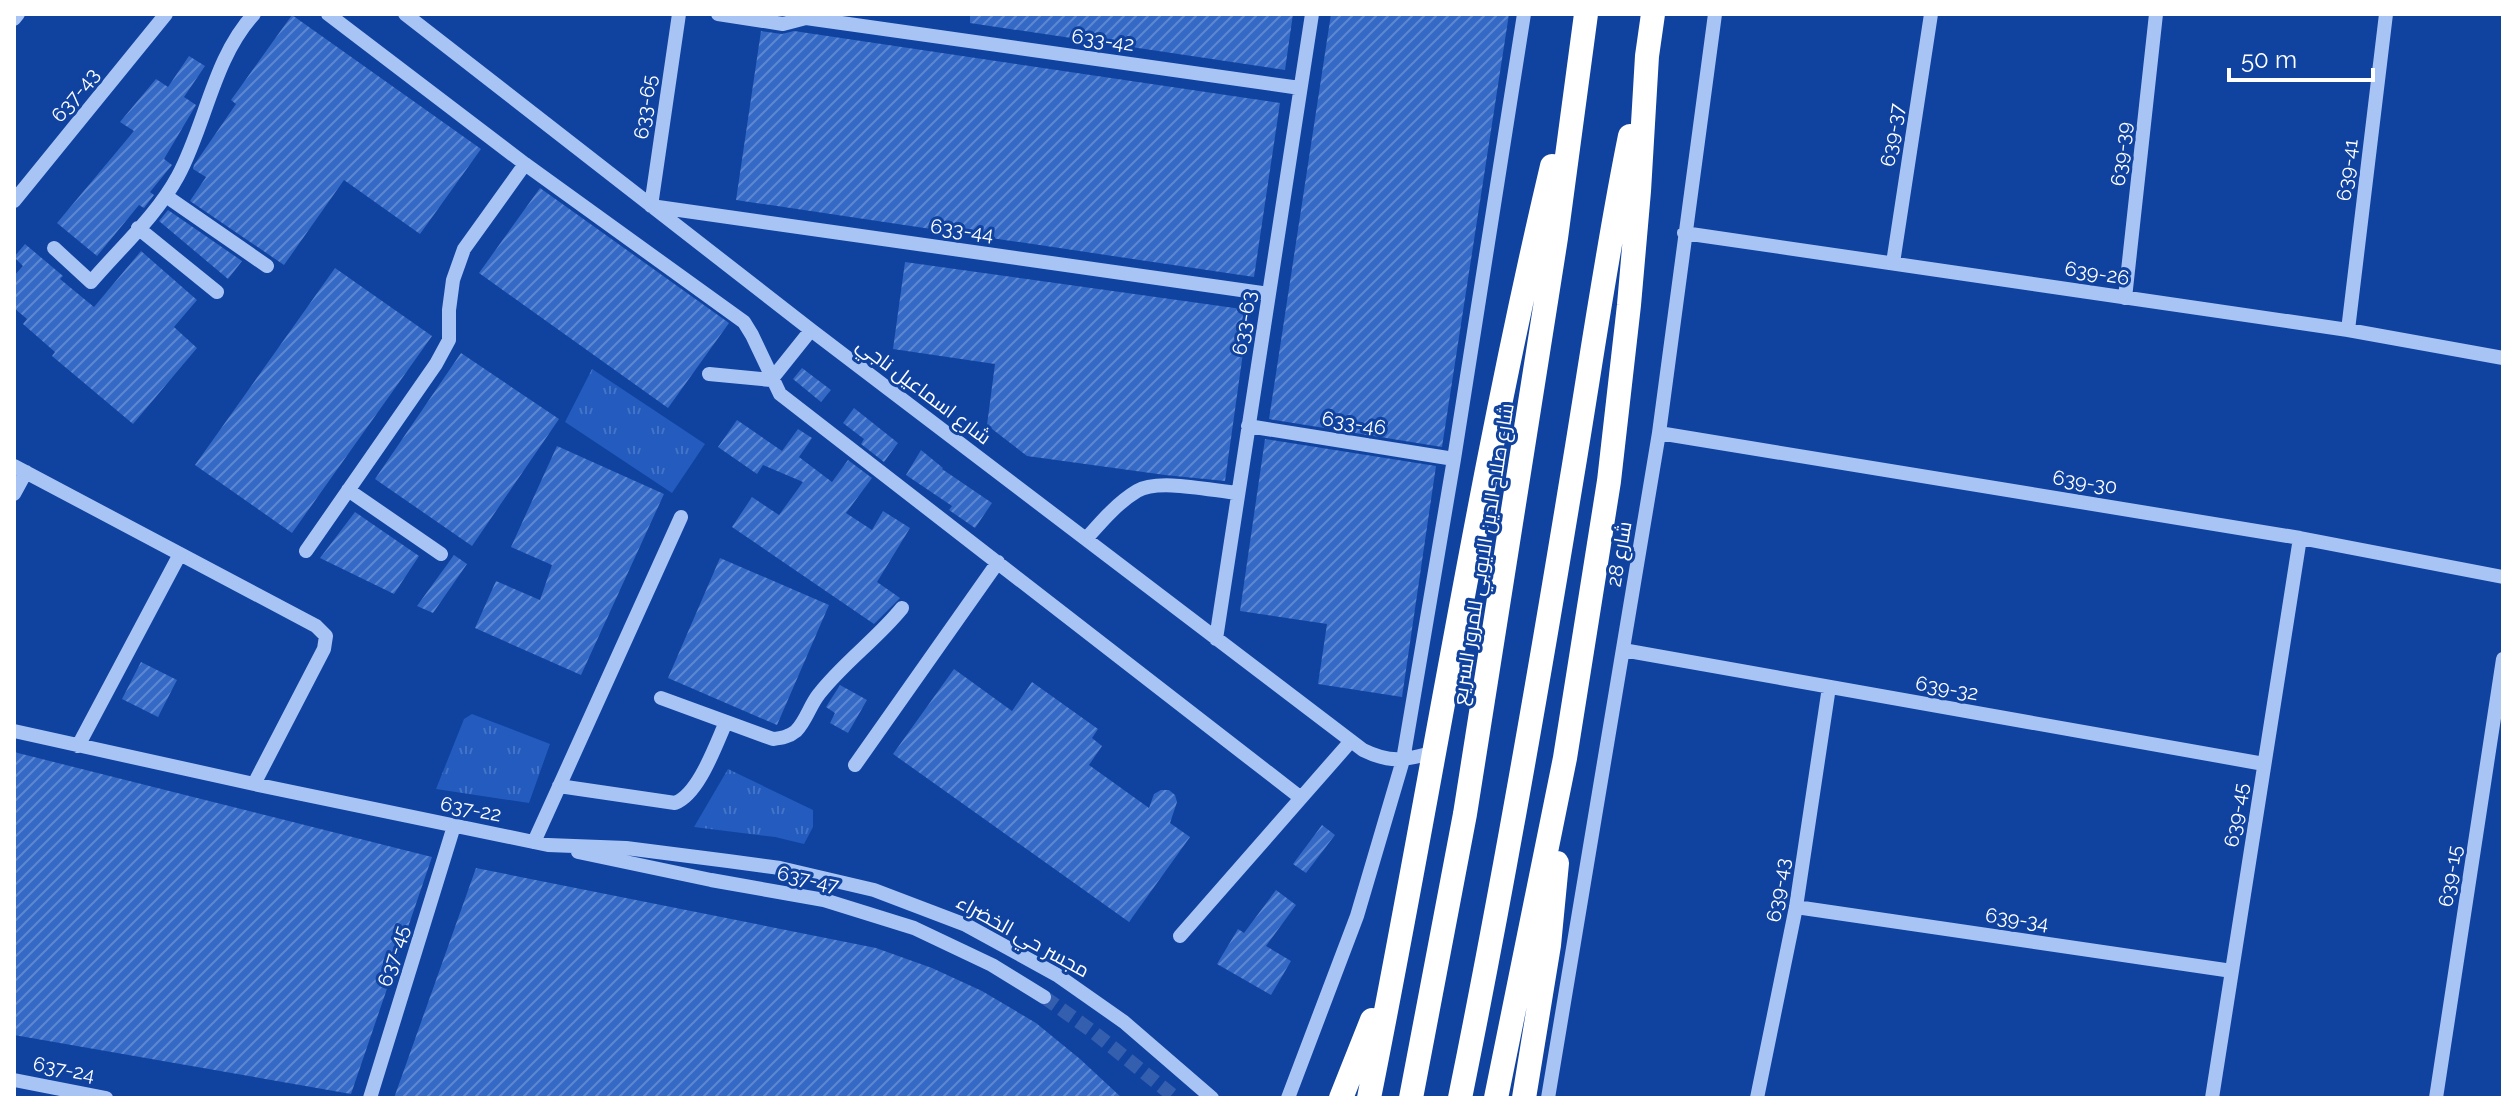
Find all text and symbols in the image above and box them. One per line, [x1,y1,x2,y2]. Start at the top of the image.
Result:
street label: 633-42 [1070,24,1136,56]
scale bar [2229,32,2373,82]
text: 50 m [2241,45,2297,74]
street label: 637-43 [46,63,104,127]
street label: 633-65 [629,73,661,141]
street label: 639-37 [1875,101,1909,168]
street label: 639-39 [2106,121,2136,187]
street label: 639-41 [2331,137,2363,202]
street label: 633-44 [929,214,995,246]
street label: 639-26 [2063,256,2131,290]
street label: 633-63 [1227,289,1261,357]
street label: شارع اسماعيل ناجي [850,333,996,453]
street label: شارع صلاح الدين الايوبي للمرور السريع [1447,401,1523,707]
street label: 633-46 [1320,406,1388,440]
street label: 639-30 [2051,465,2119,499]
street label: شارع 28 [1601,519,1639,589]
street label: 639-32 [1914,671,1980,705]
street label: 639-45 [2219,781,2253,849]
street label: 637-22 [438,791,504,827]
street label: 639-15 [2433,843,2467,909]
street label: 639-43 [1761,856,1795,924]
street label: 637-47 [775,861,841,897]
street label: مجسر حي الخضراء [950,890,1094,986]
street label: 639-34 [1984,903,2050,935]
street label: 637-45 [372,922,414,990]
street label: 637-24 [31,1051,97,1087]

